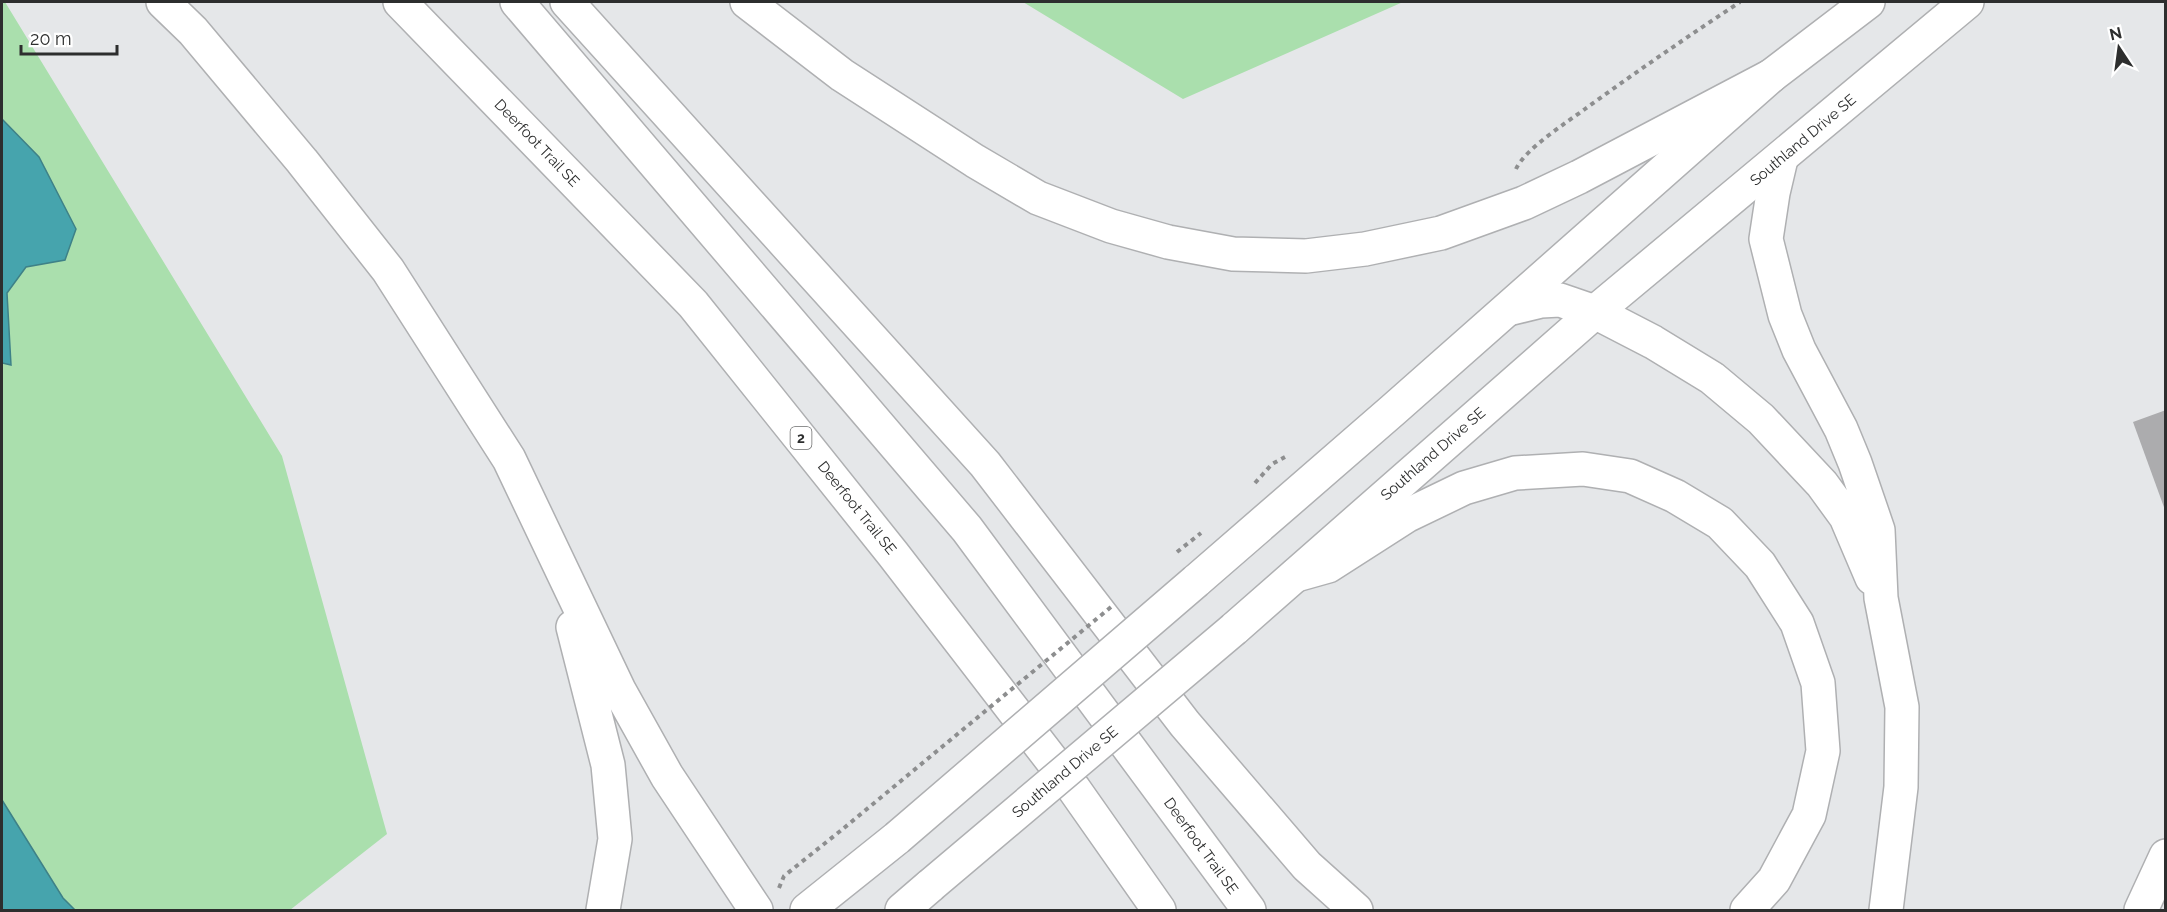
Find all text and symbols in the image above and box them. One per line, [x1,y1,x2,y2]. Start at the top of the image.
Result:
scale bar [21,18,117,56]
north arrow [2089,18,2149,78]
text: N [2108,23,2124,45]
text: 20 m [30,28,72,49]
street label: Southland Drive SE [1746,90,1860,190]
street label: Deerfoot Trail SE [491,96,583,190]
street label: Southland Drive SE [1377,404,1489,504]
road number: 2 [790,427,812,449]
street label: Deerfoot Trail SE [814,458,900,558]
street label: Southland Drive SE [1008,722,1122,822]
street label: Deerfoot Trail SE [1160,794,1242,898]

